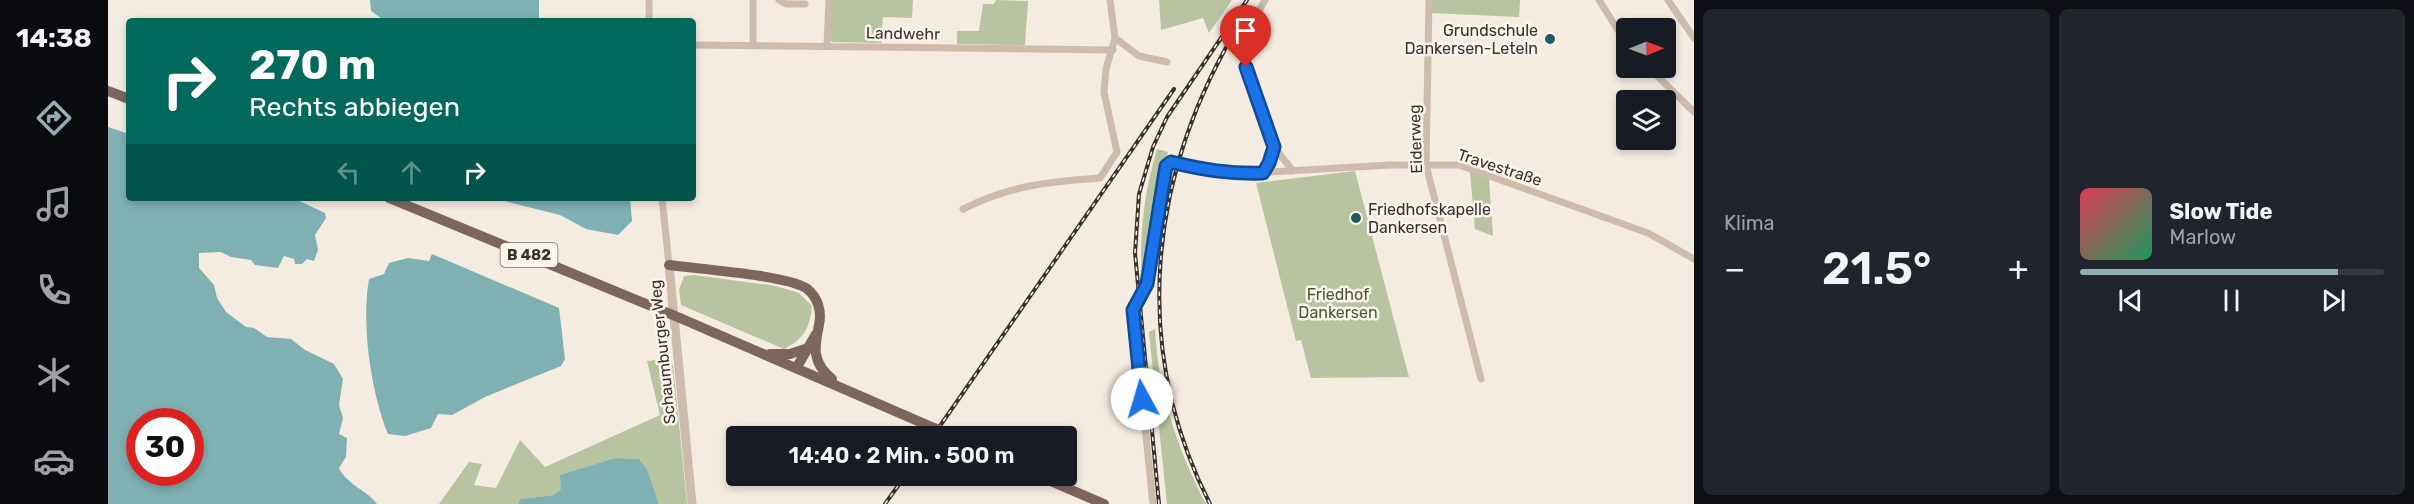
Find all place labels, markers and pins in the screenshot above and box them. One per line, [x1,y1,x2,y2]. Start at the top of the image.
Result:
pin [1220,5,1271,67]
place label: Grundschule Dankersen-Leteln [1405,21,1538,58]
marker: Grundschule Dankersen-Leteln [1543,32,1557,46]
place label: Friedhofskapelle Dankersen [1368,200,1491,237]
marker: Friedhofskapelle Dankersen [1349,211,1363,225]

